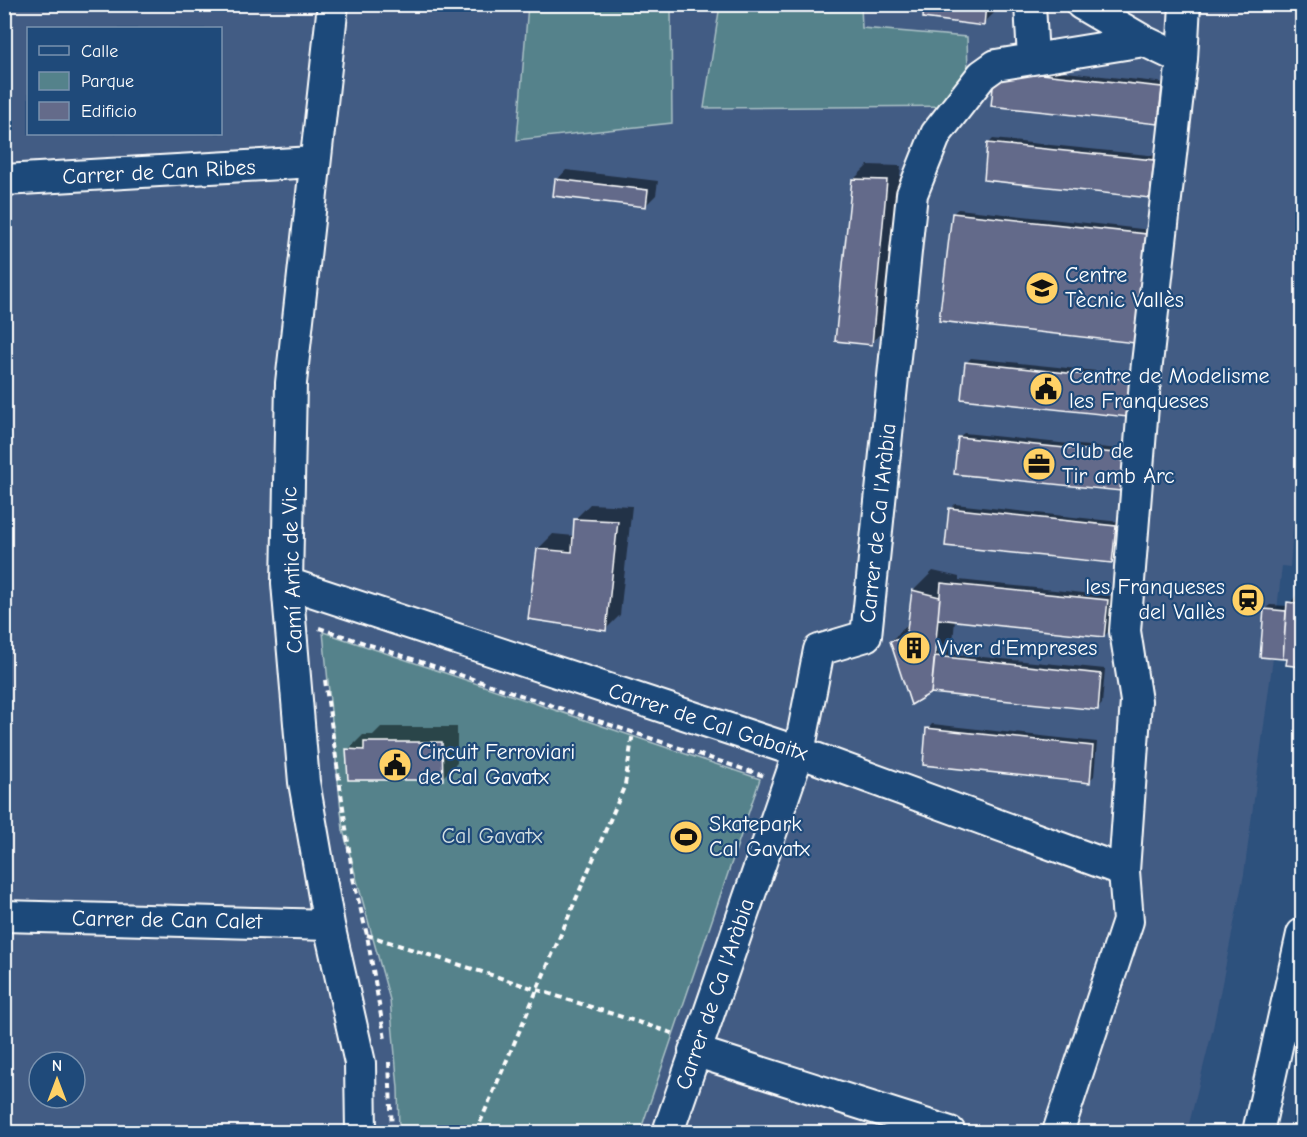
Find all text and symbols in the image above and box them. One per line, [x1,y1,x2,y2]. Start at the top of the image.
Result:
legend [27,27,222,135]
text: Calle [81,41,118,62]
text: Parque [81,71,134,92]
text: Edificio [81,101,137,122]
street label: Carrer de Can Ribes [62,154,256,190]
place label: Centre Tècnic Vallès [1065,262,1184,313]
school or university icon: Centre Tècnic Vallès [1024,270,1060,306]
place label: Centre de Modelisme les Franqueses [1069,363,1270,414]
public building icon: Centre de Modelisme les Franqueses [1028,371,1064,407]
street label: Carrer de Ca l'Aràbia [855,422,901,624]
place label: Club de Tir amb Arc [1062,438,1175,489]
office icon: Club de Tir amb Arc [1021,446,1057,482]
street label: Camí Antic de Vic [276,486,308,654]
place label: les Franqueses del Vallès [1085,574,1225,625]
station icon: les Franqueses del Vallès [1230,582,1266,618]
building icon: Viver d'Empreses [896,630,932,666]
place label: Viver d'Empreses [937,635,1097,661]
street label: Carrer de Cal Gabaitx [605,677,811,767]
place label: Circuit Ferroviari de Cal Gavatx [418,739,575,790]
public building icon: Circuit Ferroviari de Cal Gavatx [377,747,413,783]
place label: Skatepark Cal Gavatx [709,811,811,862]
sports icon: Skatepark Cal Gavatx [668,819,704,855]
park label: Cal Gavatx [442,823,543,849]
street label: Carrer de Ca l'Aràbia [670,895,760,1093]
street label: Carrer de Can Calet [72,905,263,935]
north arrow [27,1050,87,1110]
text: N [52,1057,62,1075]

